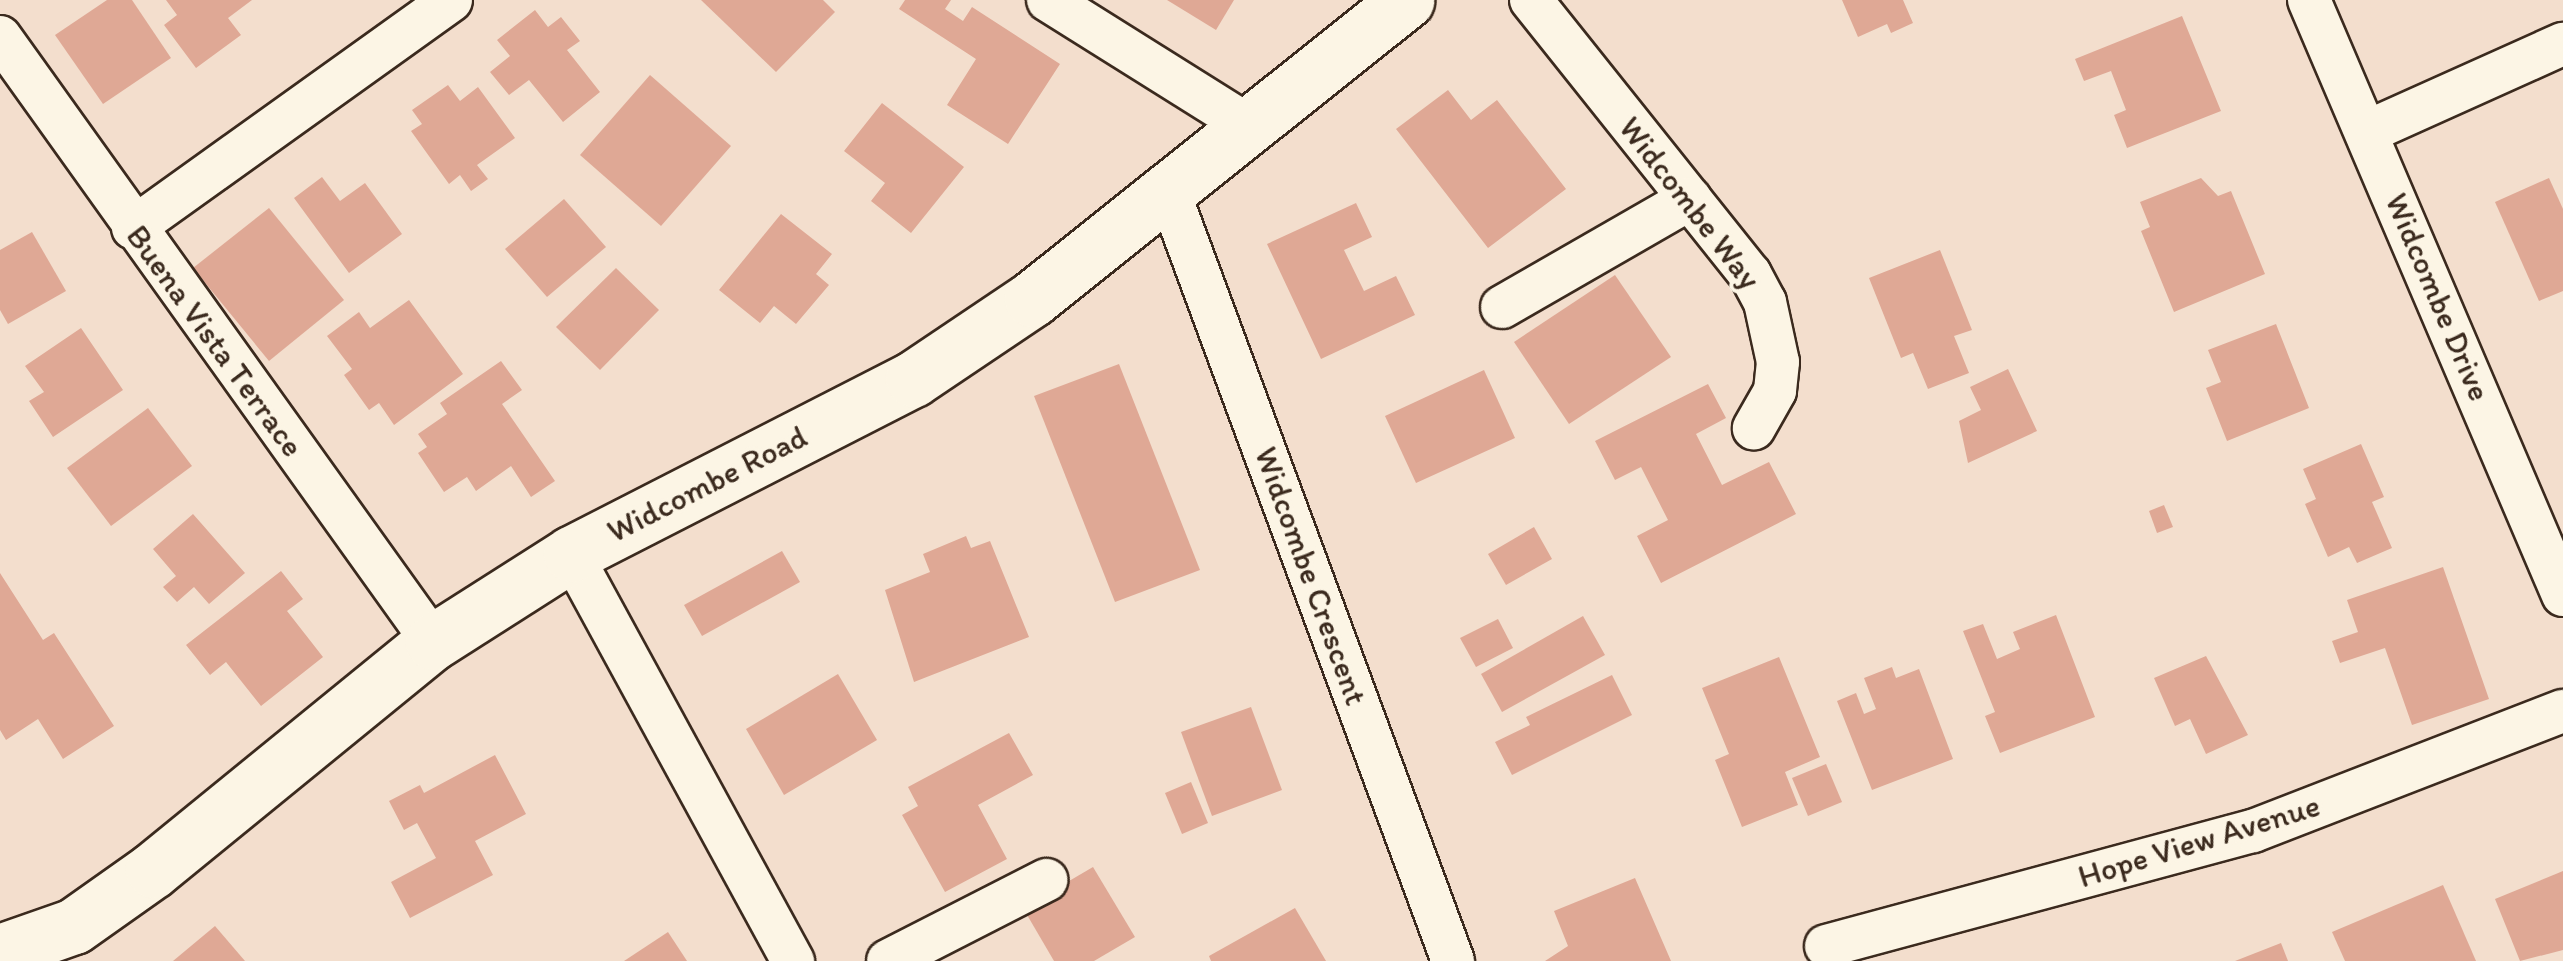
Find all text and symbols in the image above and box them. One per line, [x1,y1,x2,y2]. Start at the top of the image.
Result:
street label: Widcombe Way [1611,109,1769,297]
street label: Widcombe Drive [2377,187,2499,407]
street label: Buena Vista Terrace [119,219,311,463]
street label: Widcombe Road [601,417,813,551]
street label: Widcombe Crescent [1246,441,1376,711]
street label: Hope View Avenue [2074,786,2324,896]

